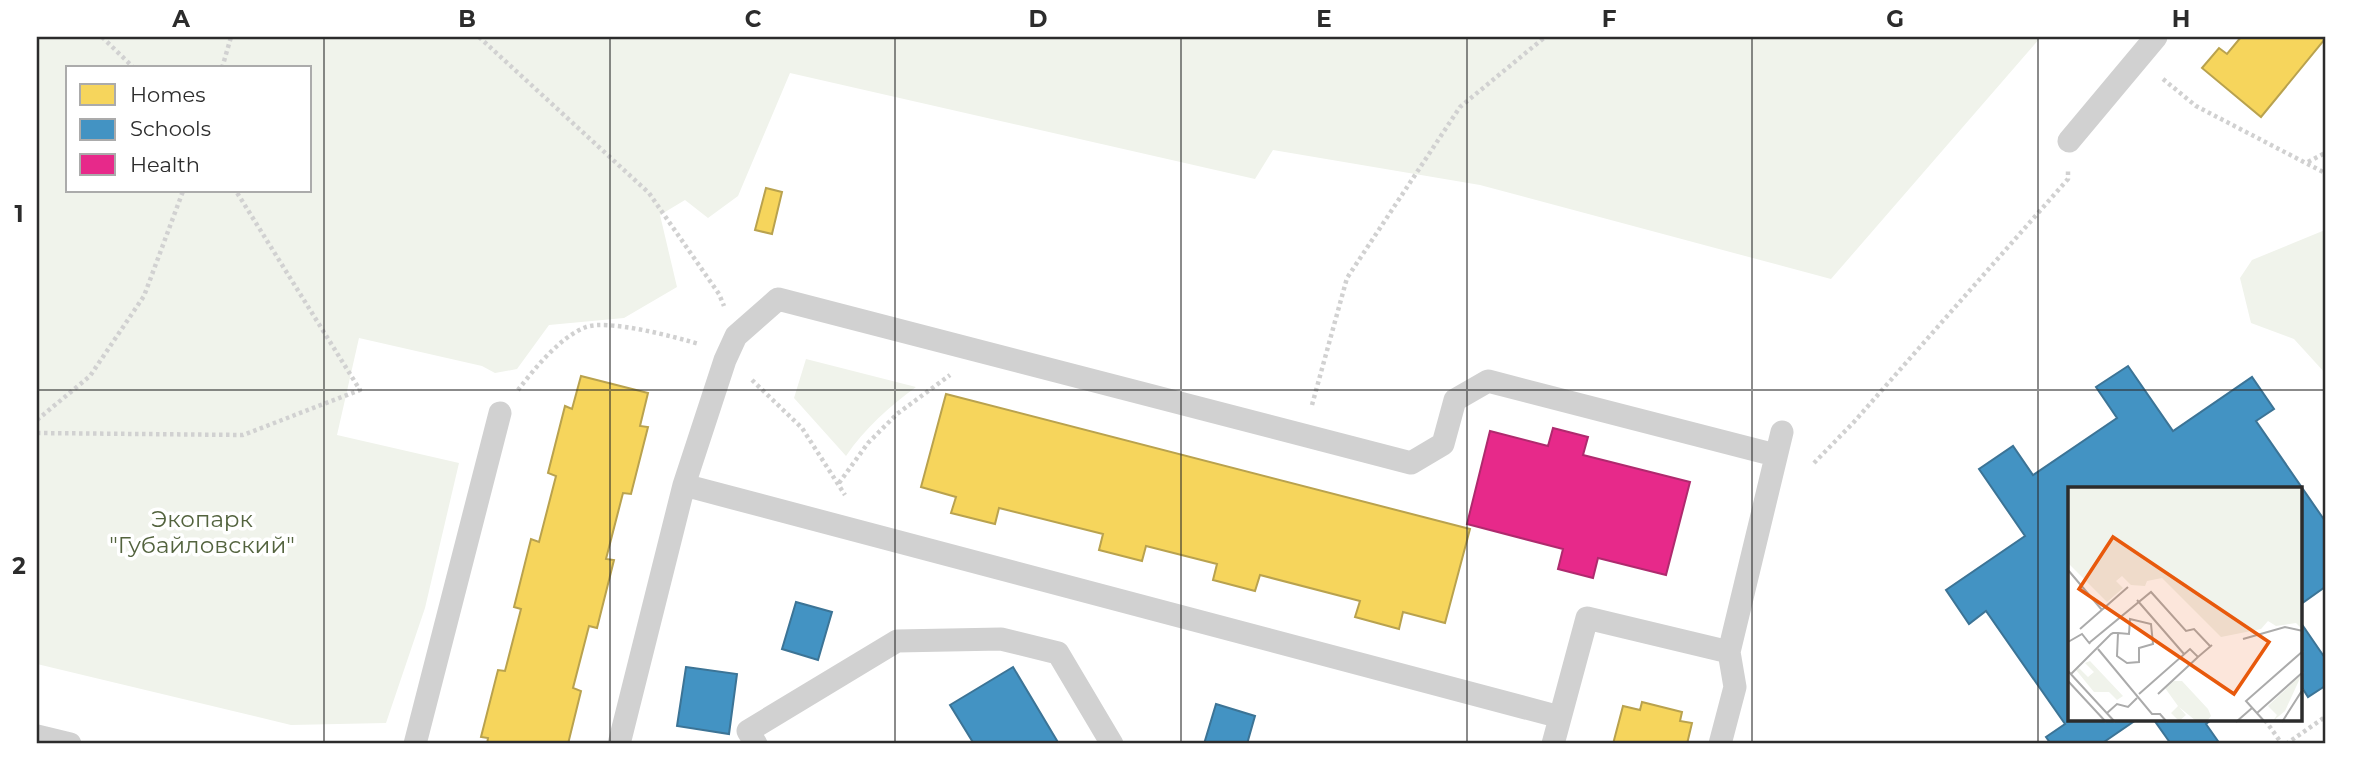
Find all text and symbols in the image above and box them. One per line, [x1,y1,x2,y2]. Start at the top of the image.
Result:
text: A [171,5,190,33]
text: B [458,5,476,33]
text: C [745,5,762,33]
text: D [1029,5,1048,33]
text: E [1316,5,1332,33]
text: F [1602,5,1617,33]
text: G [1886,5,1904,33]
text: H [2172,5,2190,33]
legend [66,66,312,192]
text: Homes [130,82,205,107]
text: Schools [130,116,211,141]
text: Health [130,152,200,177]
text: 1 [14,200,24,228]
inset map [2068,487,2302,722]
park label: Экопарк "Губайловский" [109,505,295,559]
text: 2 [12,552,26,580]

